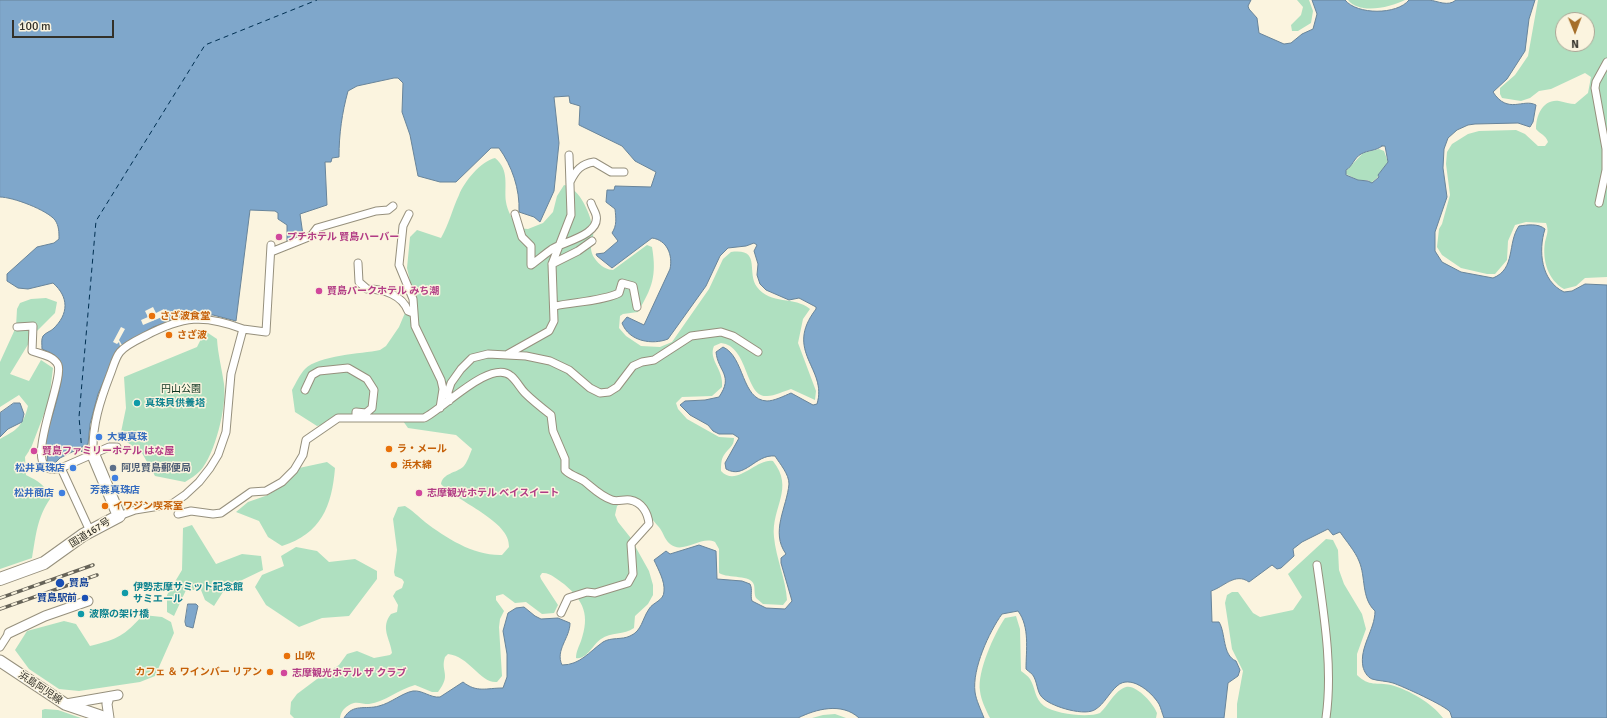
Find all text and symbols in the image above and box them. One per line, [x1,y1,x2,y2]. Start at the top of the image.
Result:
scale bar [14,12,116,38]
north arrow [1555,12,1595,52]
text: 100 m [19,19,51,34]
text: N [1571,37,1579,50]
place label: プチホテル 賢島ハーバー [287,231,399,243]
marker: プチホテル 賢島ハーバー [274,232,284,242]
place label: 賢島パークホテル みち潮 [327,285,439,297]
marker: 賢島パークホテル みち潮 [314,286,324,296]
place label: さざ波食堂 [160,310,210,322]
marker: さざ波食堂 [147,311,157,321]
place label: さざ波 [177,329,207,341]
marker: さざ波 [164,330,174,340]
park label: 円山公園 [161,383,201,395]
place label: 真珠貝供養塔 [145,397,205,409]
marker: 真珠貝供養塔 [132,398,142,408]
place label: 大東真珠 [107,431,147,443]
marker: 大東真珠 [94,432,104,442]
place label: ラ・メール [397,443,447,455]
marker: ラ・メール [384,444,394,454]
place label: 賢島ファミリーホテル はな屋 [42,445,174,457]
marker: 賢島ファミリーホテル はな屋 [29,446,39,456]
place label: 浜木綿 [402,459,432,471]
marker: 浜木綿 [389,460,399,470]
place label: 松井真珠店 [15,462,65,474]
place label: 阿児賢島郵便局 [121,462,191,474]
marker: 松井真珠店 [68,463,78,473]
marker: 阿児賢島郵便局 [108,463,118,473]
marker: 芳森真珠店 [110,473,120,483]
place label: 芳森真珠店 [90,484,140,496]
place label: 松井商店 [14,487,54,499]
place label: 志摩観光ホテル ベイスイート [427,487,559,499]
marker: 松井商店 [57,488,67,498]
marker: 志摩観光ホテル ベイスイート [414,488,424,498]
place label: イワジン喫茶室 [113,500,183,512]
marker: イワジン喫茶室 [100,501,110,511]
street label: 国道167号 [67,516,113,550]
marker: 賢島 [54,577,66,589]
place label: 賢島 [69,577,89,589]
place label: 伊勢志摩サミット記念館 サミエール [133,581,243,604]
marker: 伊勢志摩サミット記念館 サミエール [120,588,130,598]
place label: 賢島駅前 [37,592,77,604]
marker: 賢島駅前 [80,593,90,603]
place label: 波際の架け橋 [89,608,149,620]
marker: 波際の架け橋 [76,609,86,619]
place label: 山吹 [295,650,315,662]
marker: 山吹 [282,651,292,661]
place label: カフェ ＆ ワインバー リアン [135,666,262,678]
marker: カフェ ＆ ワインバー リアン [265,667,275,677]
place label: 志摩観光ホテル ザ クラブ [292,667,406,679]
marker: 志摩観光ホテル ザ クラブ [279,668,289,678]
street label: 浜島阿児線 [16,669,64,707]

